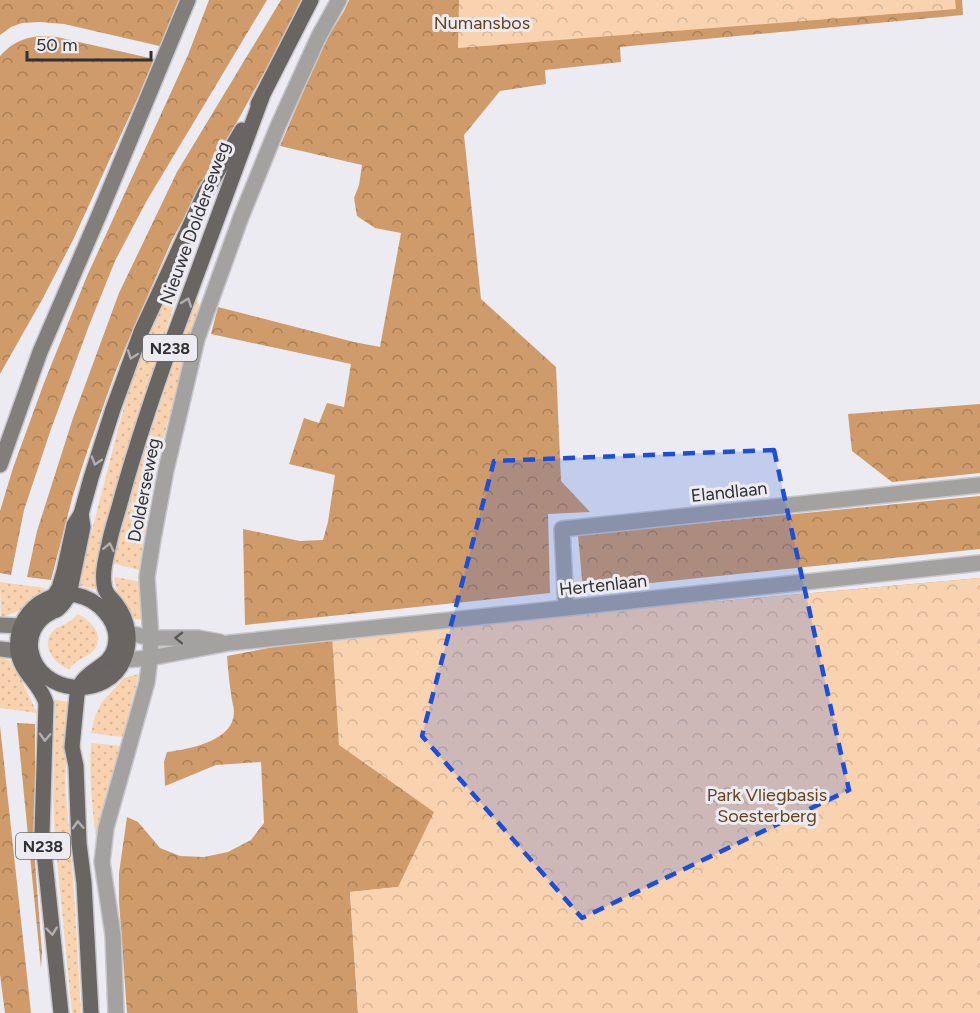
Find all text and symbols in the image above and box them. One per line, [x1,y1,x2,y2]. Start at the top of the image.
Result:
park label: Numansbos [434,12,530,34]
scale bar [27,24,152,62]
text: 50 m [36,34,78,56]
street label: Nieuwe Dolderseweg [155,139,235,307]
one-way arrow [180,297,192,308]
road number: N238 [143,335,197,361]
one-way arrow [127,349,140,360]
street label: Dolderseweg [123,436,165,544]
one-way arrow [91,455,103,466]
street label: Elandlaan [690,477,768,507]
one-way arrow [102,542,115,552]
street label: Hertenlaan [558,569,648,601]
one-way arrow [174,632,183,644]
one-way arrow [39,732,52,741]
park label: Park Vliegbasis Soesterberg [707,784,827,827]
one-way arrow [71,820,84,829]
road number: N238 [16,833,70,859]
one-way arrow [45,927,58,936]

